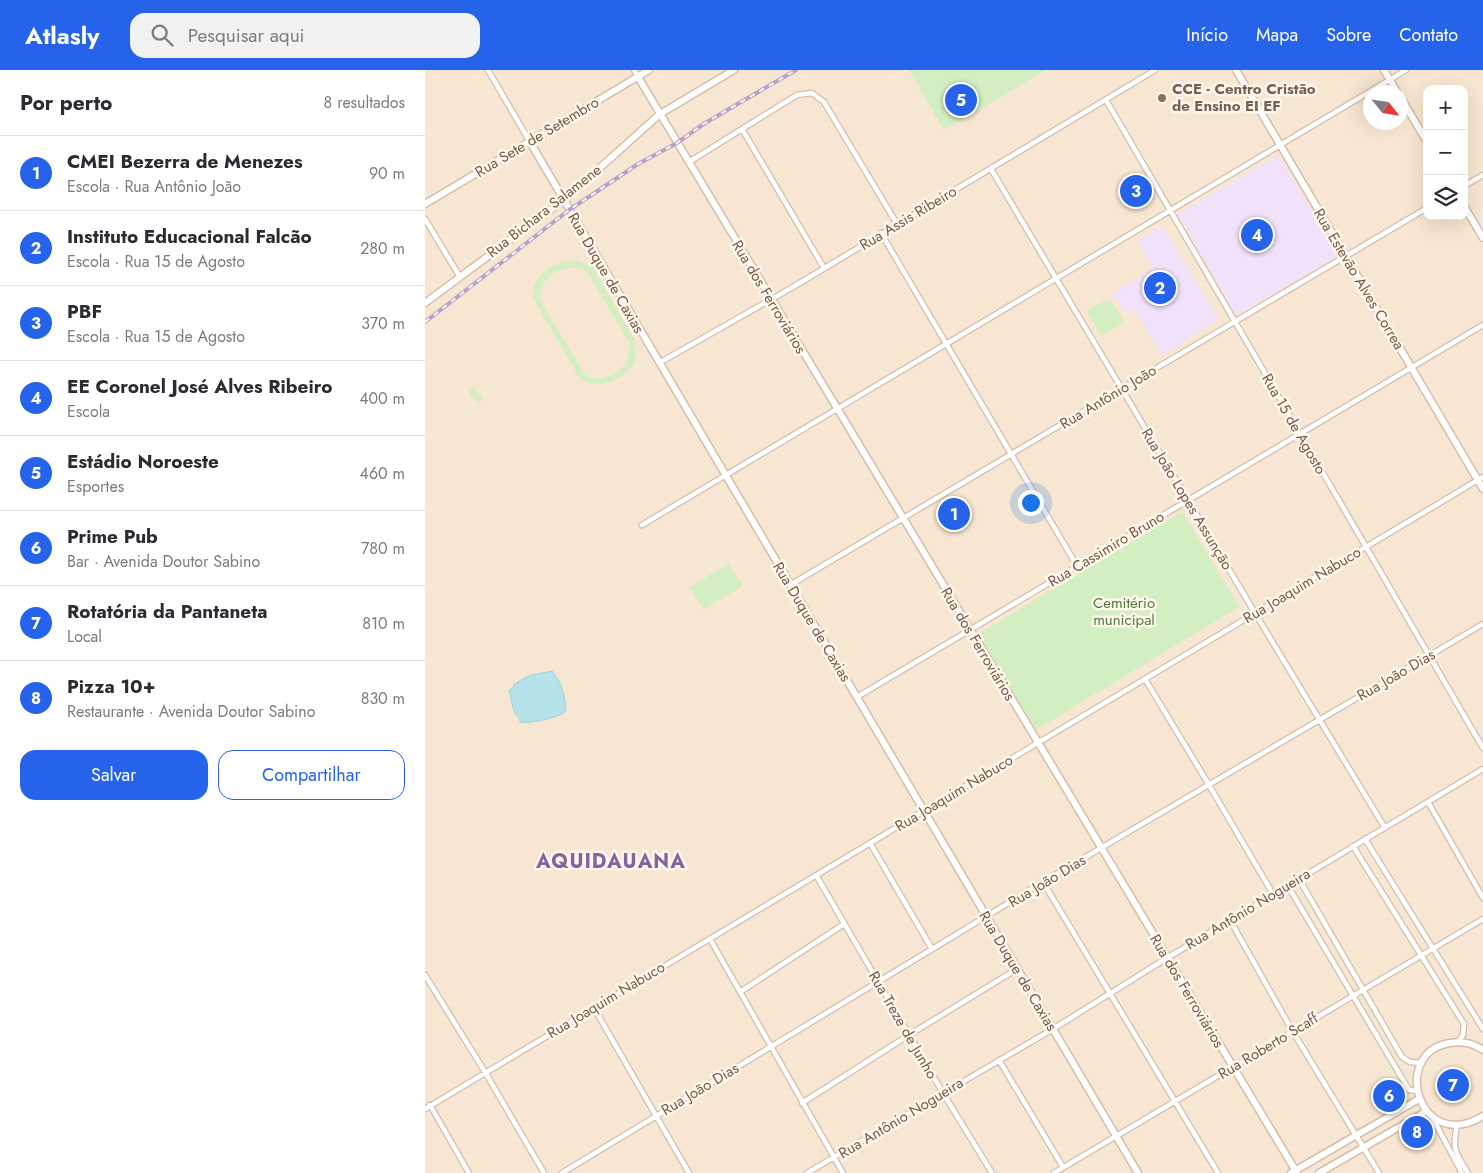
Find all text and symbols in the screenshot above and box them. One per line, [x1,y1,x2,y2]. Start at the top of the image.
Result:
search box [130,13,480,58]
text: Atlasly [25,18,100,53]
icon: search [148,21,176,49]
text: Pesquisar aqui [188,22,305,49]
text: Início [1186,22,1228,48]
text: Mapa [1256,22,1298,48]
text: Sobre [1326,22,1371,48]
text: Contato [1399,22,1458,48]
place label: CCE - Centro Cristão de Ensino EI EF [1172,78,1316,117]
pin: 5 [945,81,977,119]
north arrow [1363,85,1408,130]
map controls [1423,85,1468,220]
button: + [1423,85,1468,130]
text: Por perto [20,88,112,118]
text: 8 resultados [324,91,405,114]
street label: Rua Sete de Setembro [471,91,603,183]
marker: CCE - Centro Cristão de Ensino EI EF [1156,92,1168,104]
button: − [1423,130,1468,175]
text: CMEI Bezerra de Menezes [67,148,303,175]
street label: Rua Bichara Salamene [482,159,606,263]
text: 1 [32,162,40,185]
text: 90 m [369,162,405,185]
pin: 3 [1120,172,1152,210]
text: Escola · Rua Antônio João [67,175,241,198]
button: layers [1423,175,1468,220]
street label: Rua Assis Ribeiro [855,180,961,256]
street label: Rua Estevão Alves Correa [1308,204,1410,354]
street label: Rua Duque de Caxias [562,208,650,338]
pin: 4 [1241,216,1273,254]
text: Instituto Educacional Falcão [67,223,312,250]
street label: Rua dos Ferroviários [726,236,812,358]
text: 2 [31,237,41,260]
text: 280 m [360,237,405,260]
text: Escola · Rua 15 de Agosto [67,250,245,273]
pin: 2 [1144,269,1176,307]
text: PBF [67,298,102,325]
text: 3 [31,312,41,335]
text: 370 m [361,312,405,335]
text: Escola · Rua 15 de Agosto [67,325,245,348]
street label: Rua Antônio João [1055,359,1161,435]
street label: Rua 15 de Agosto [1256,370,1332,478]
text: EE Coronel José Alves Ribeiro [67,373,332,400]
text: 4 [30,387,42,410]
text: 400 m [359,387,405,410]
text: Escola [67,400,110,423]
street label: Rua João Lopes Assunção [1136,424,1238,574]
text: Estádio Noroeste [67,448,219,475]
text: 5 [31,462,41,485]
text: 460 m [360,462,405,485]
text: Esportes [67,475,124,498]
your location [1018,490,1044,516]
pin: 1 [938,495,970,533]
street label: Rua Cassimiro Bruno [1044,506,1168,592]
text: Prime Pub [67,523,158,550]
text: 6 [31,537,41,560]
text: 780 m [361,537,405,560]
street label: Rua Joaquim Nabuco [1239,541,1365,629]
text: Bar · Avenida Doutor Sabino [67,550,260,573]
street label: Rua Duque de Caxias [767,558,857,686]
street label: Rua dos Ferroviários [935,583,1021,705]
park label: Cemitério municipal [1093,592,1155,631]
text: Rotatória da Pantaneta [67,598,268,625]
text: 7 [31,612,41,635]
text: 810 m [362,612,405,635]
text: Local [67,625,102,648]
street label: Rua João Dias [1353,644,1439,706]
text: Pizza 10+ [67,673,155,700]
text: 8 [31,687,41,710]
text: 830 m [361,687,405,710]
text: Restaurante · Avenida Doutor Sabino [67,700,315,723]
street label: Rua Joaquim Nabuco [891,749,1017,837]
button: Salvar [20,750,208,800]
button: Compartilhar [218,750,405,800]
district label: AQUIDAUANA [535,847,686,876]
street label: Rua João Dias [1004,849,1090,913]
street label: Rua Antônio Nogueira [1181,863,1315,955]
street label: Rua Duque de Caxias [973,907,1063,1035]
street label: Rua dos Ferroviários [1144,930,1230,1052]
street label: Rua Joaquim Nabuco [543,956,669,1044]
street label: Rua Treze de Junho [863,967,943,1083]
street label: Rua Roberto Scaff [1214,1007,1323,1085]
street label: Rua João Dias [657,1057,743,1121]
pin: 7 [1437,1066,1469,1104]
street label: Rua Antônio Nogueira [834,1072,968,1164]
pin: 6 [1373,1077,1405,1115]
pin: 8 [1401,1113,1433,1151]

